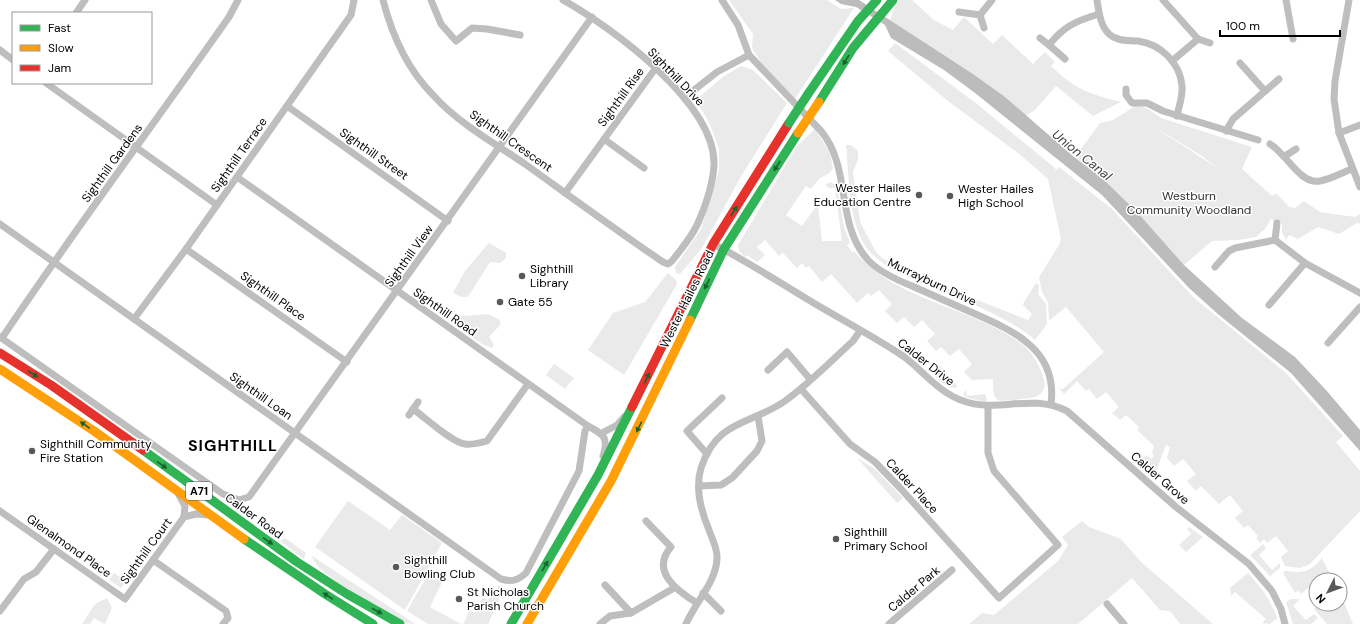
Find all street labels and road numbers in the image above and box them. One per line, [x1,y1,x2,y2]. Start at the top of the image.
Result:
street label: Sighthill Drive [644,45,708,110]
street label: Sighthill Rise [594,64,648,130]
street label: Sighthill Crescent [467,107,556,176]
street label: Sighthill Terrace [207,114,271,196]
street label: Sighthill Gardens [78,120,146,206]
street label: Sighthill Street [336,124,412,184]
street label: Sighthill View [381,222,437,290]
street label: Wester Hailes Road [656,247,718,351]
street label: Murrayburn Drive [885,254,979,310]
street label: Sighthill Place [237,268,309,325]
street label: Sighthill Road [410,284,480,340]
street label: Calder Drive [894,335,958,389]
street label: Sighthill Loan [226,368,296,424]
street label: Calder Grove [1127,448,1193,508]
street label: Calder Place [882,455,942,517]
road number: A71 [186,482,212,500]
street label: Calder Road [222,490,286,542]
street label: Glenalmond Place [23,511,115,581]
street label: Sighthill Court [117,514,176,587]
street label: Calder Park [885,562,943,616]

